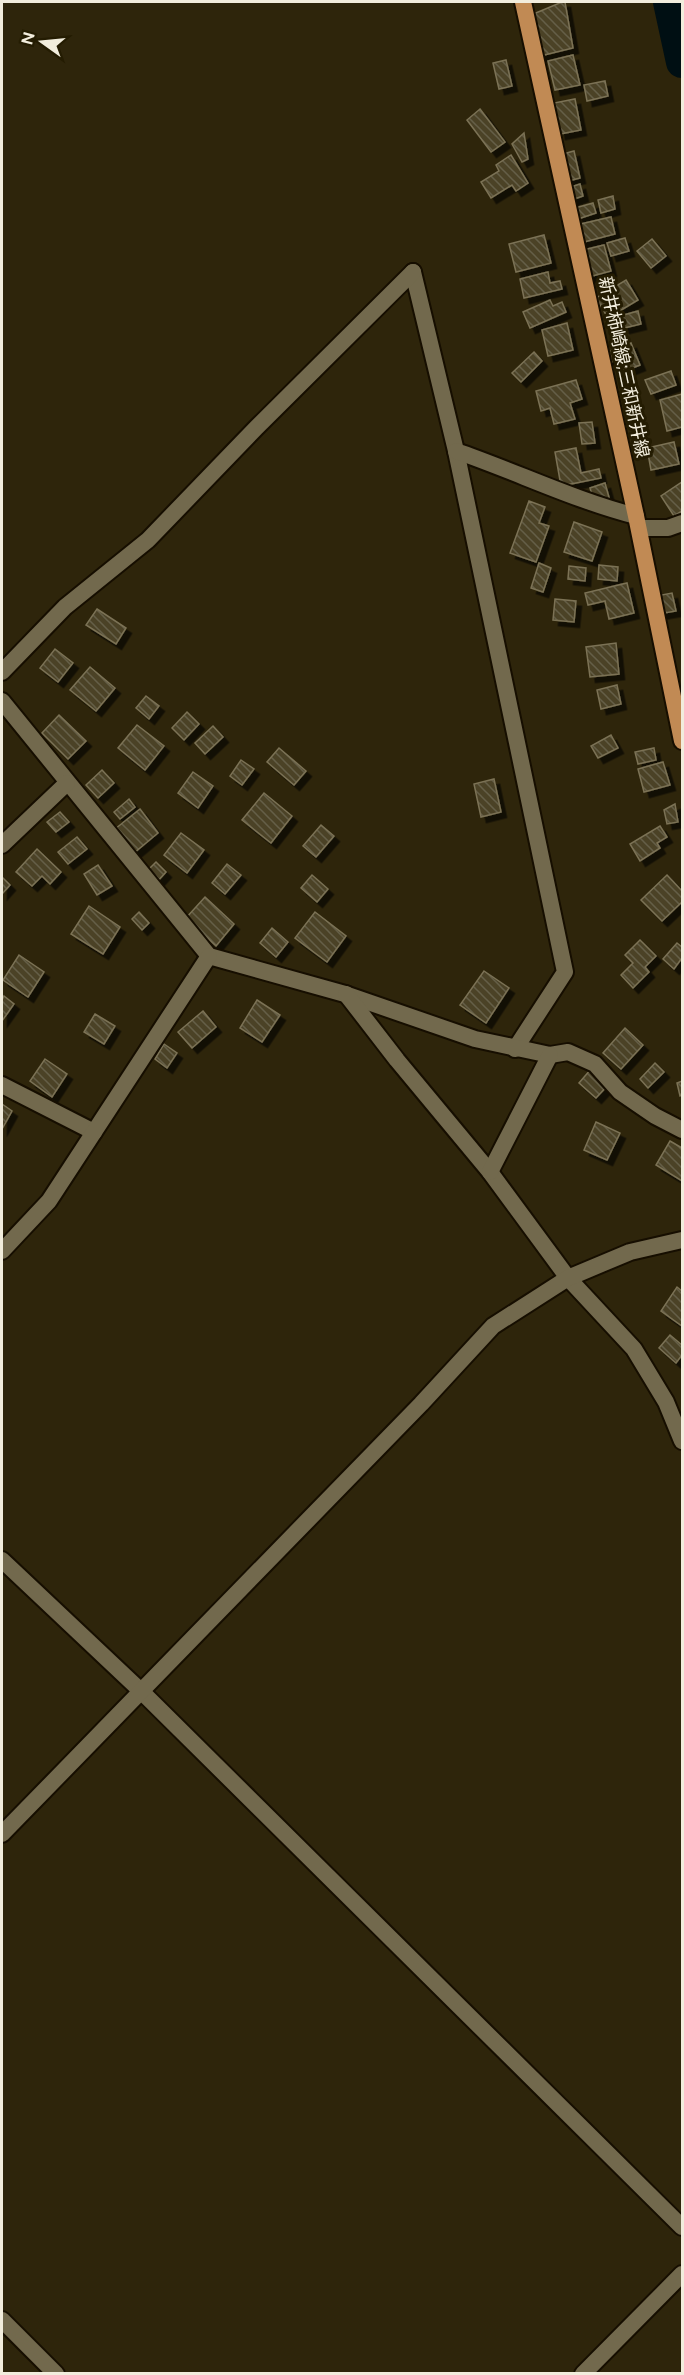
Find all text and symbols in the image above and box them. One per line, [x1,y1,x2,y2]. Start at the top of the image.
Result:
north arrow [12,12,72,72]
text: N [17,30,39,47]
street label: 新井柿崎線;三和新井線 [594,274,654,460]

